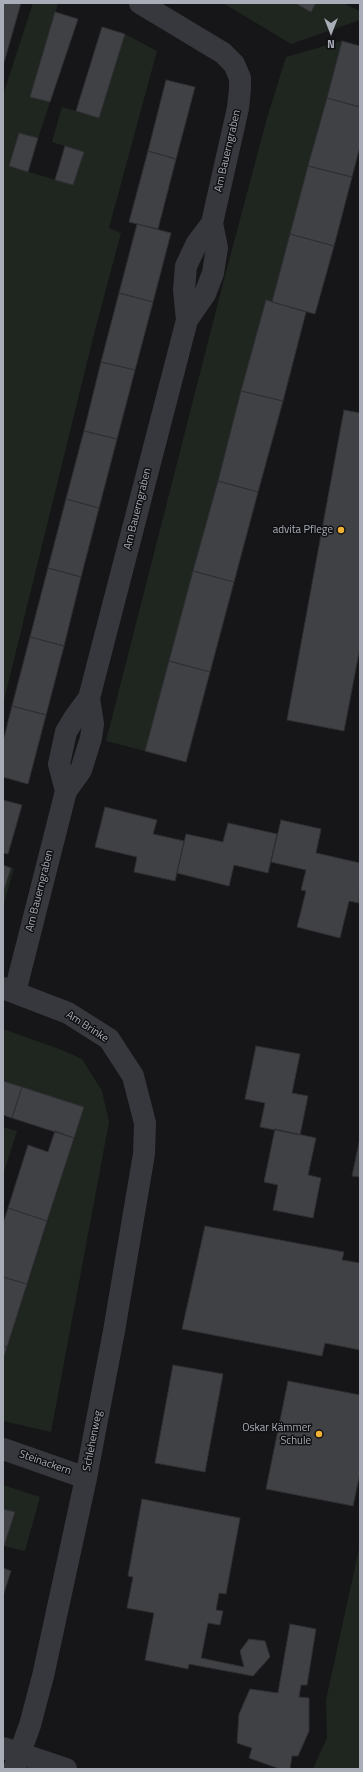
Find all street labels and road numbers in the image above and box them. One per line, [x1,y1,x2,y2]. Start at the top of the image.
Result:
street label: Am Bauerngraben [212,109,244,193]
street label: Am Bauerngraben [121,467,155,551]
street label: Am Bauerngraben [23,849,57,933]
street label: Am Brinke [63,1008,111,1046]
street label: Schlehenweg [81,1410,105,1472]
street label: Steinackern [17,1448,73,1478]

